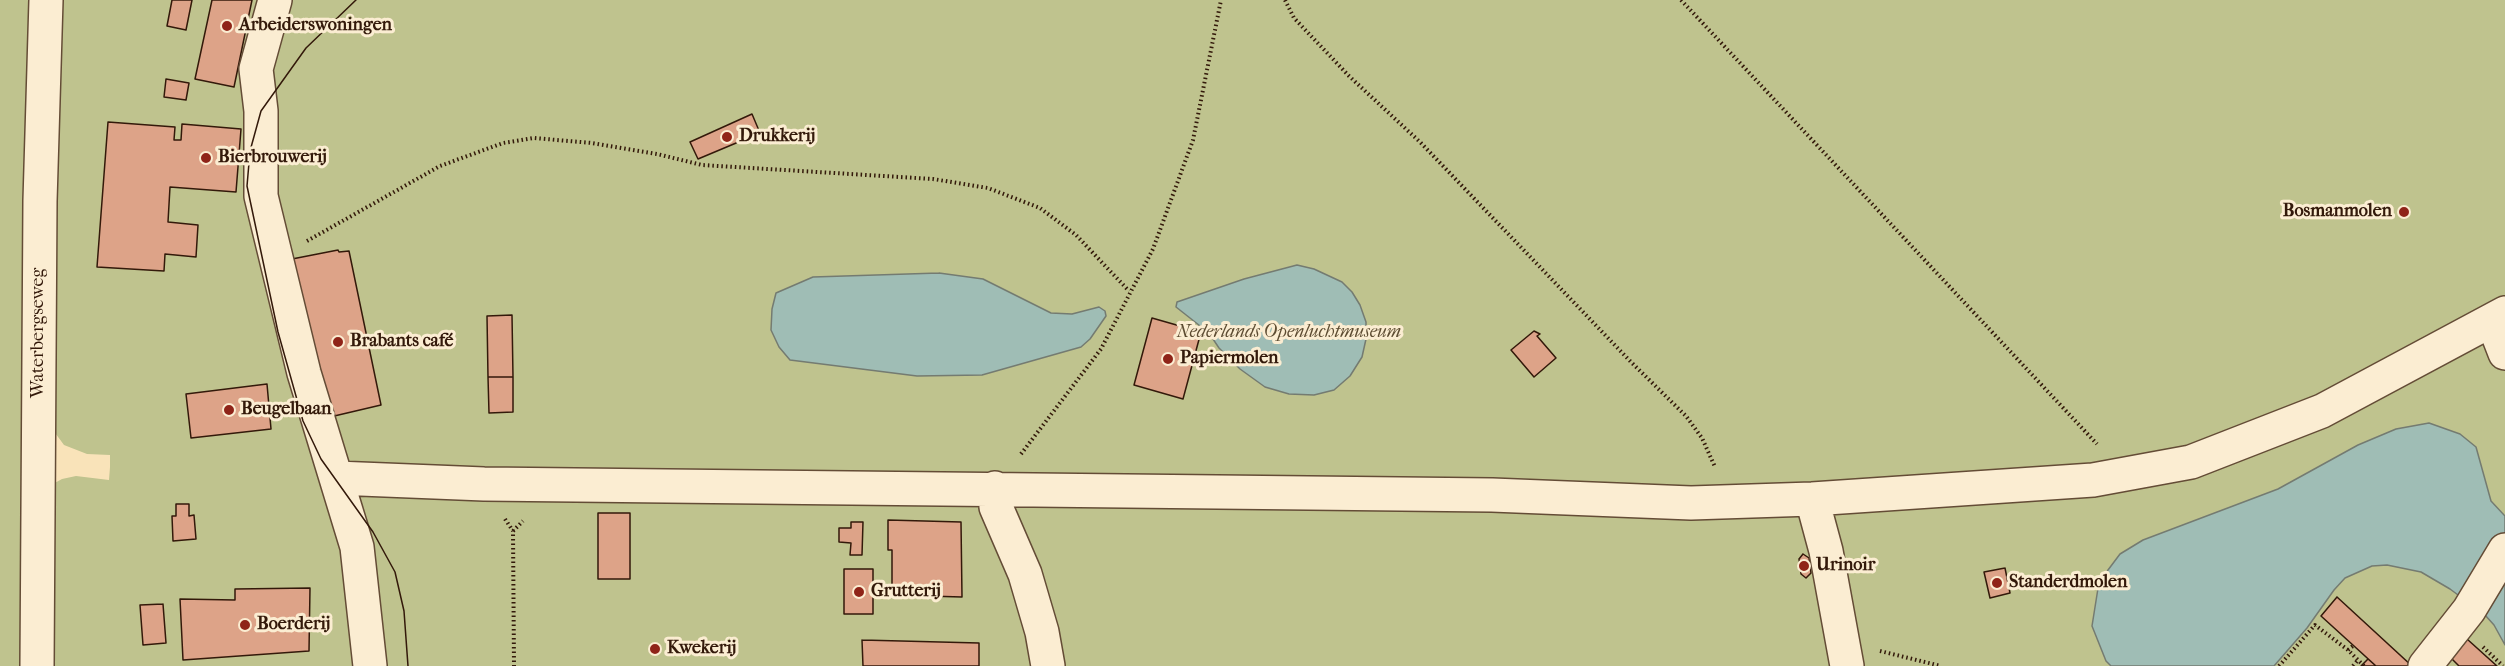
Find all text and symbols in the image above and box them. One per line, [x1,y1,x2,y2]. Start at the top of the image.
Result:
place label: Arbeiderswoningen [239,15,392,37]
marker: Arbeiderswoningen [220,19,234,33]
place label: Drukkerij [739,126,815,148]
marker: Drukkerij [720,130,734,144]
place label: Bierbrouwerij [218,147,327,169]
marker: Bierbrouwerij [199,151,213,165]
place label: Bosmanmolen [2283,201,2392,223]
marker: Bosmanmolen [2397,205,2411,219]
street label: Waterbergseweg [28,268,50,398]
park label: Nederlands Openluchtmuseum [1177,322,1401,344]
place label: Brabants café [350,331,454,353]
marker: Brabants café [331,335,345,349]
place label: Papiermolen [1180,348,1279,370]
marker: Papiermolen [1161,352,1175,366]
place label: Beugelbaan [241,399,332,421]
marker: Beugelbaan [222,403,236,417]
place label: Urinoir [1816,555,1875,577]
marker: Urinoir [1797,559,1811,573]
place label: Standerdmolen [2009,572,2127,594]
marker: Standerdmolen [1990,576,2004,590]
place label: Grutterij [871,581,941,603]
marker: Grutterij [852,585,866,599]
place label: Boerderij [257,614,330,636]
marker: Boerderij [238,618,252,632]
place label: Kwekerij [667,638,736,660]
marker: Kwekerij [648,642,662,656]

